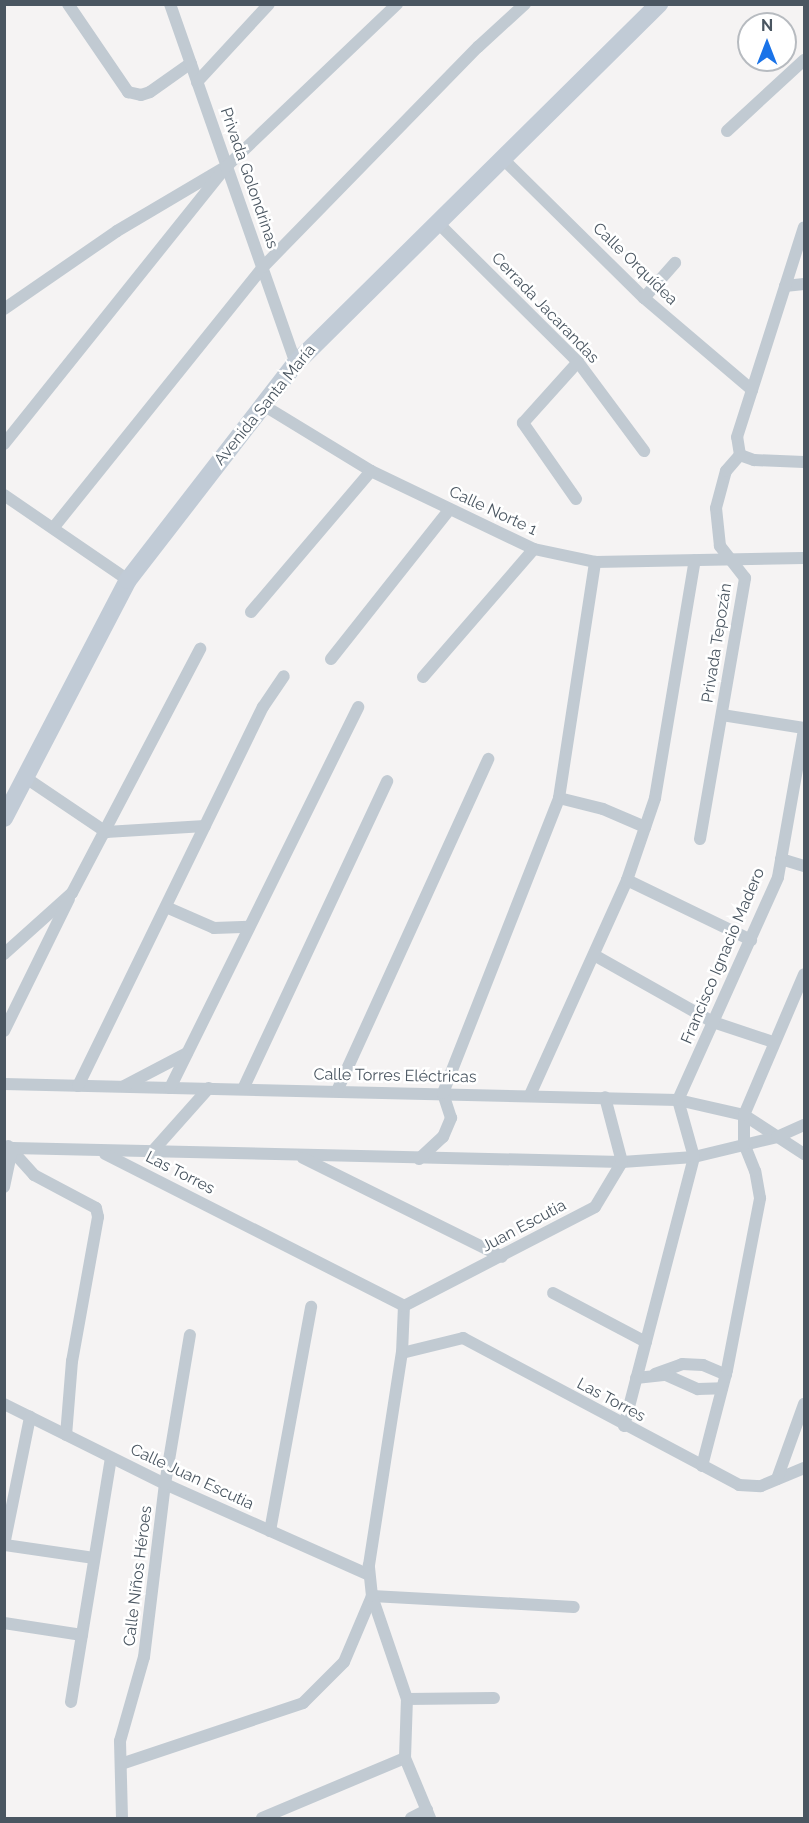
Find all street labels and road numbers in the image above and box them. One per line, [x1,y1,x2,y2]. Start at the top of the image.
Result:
street label: Privada Golondrinas [216,105,282,251]
street label: Calle Orquídea [589,219,681,309]
street label: Cerrada Jacarandas [487,249,603,367]
street label: Avenida Santa María [210,341,320,469]
street label: Calle Norte 1 [446,482,540,540]
street label: Privada Tepozán [698,582,736,704]
street label: Francisco Ignacio Madero [677,865,769,1047]
street label: Calle Torres Eléctricas [313,1065,477,1087]
street label: Las Torres [142,1147,218,1199]
street label: Juan Escutia [479,1196,569,1256]
street label: Las Torres [573,1374,649,1426]
street label: Calle Juan Escutia [127,1440,257,1514]
street label: Calle Niños Héroes [120,1505,156,1647]

